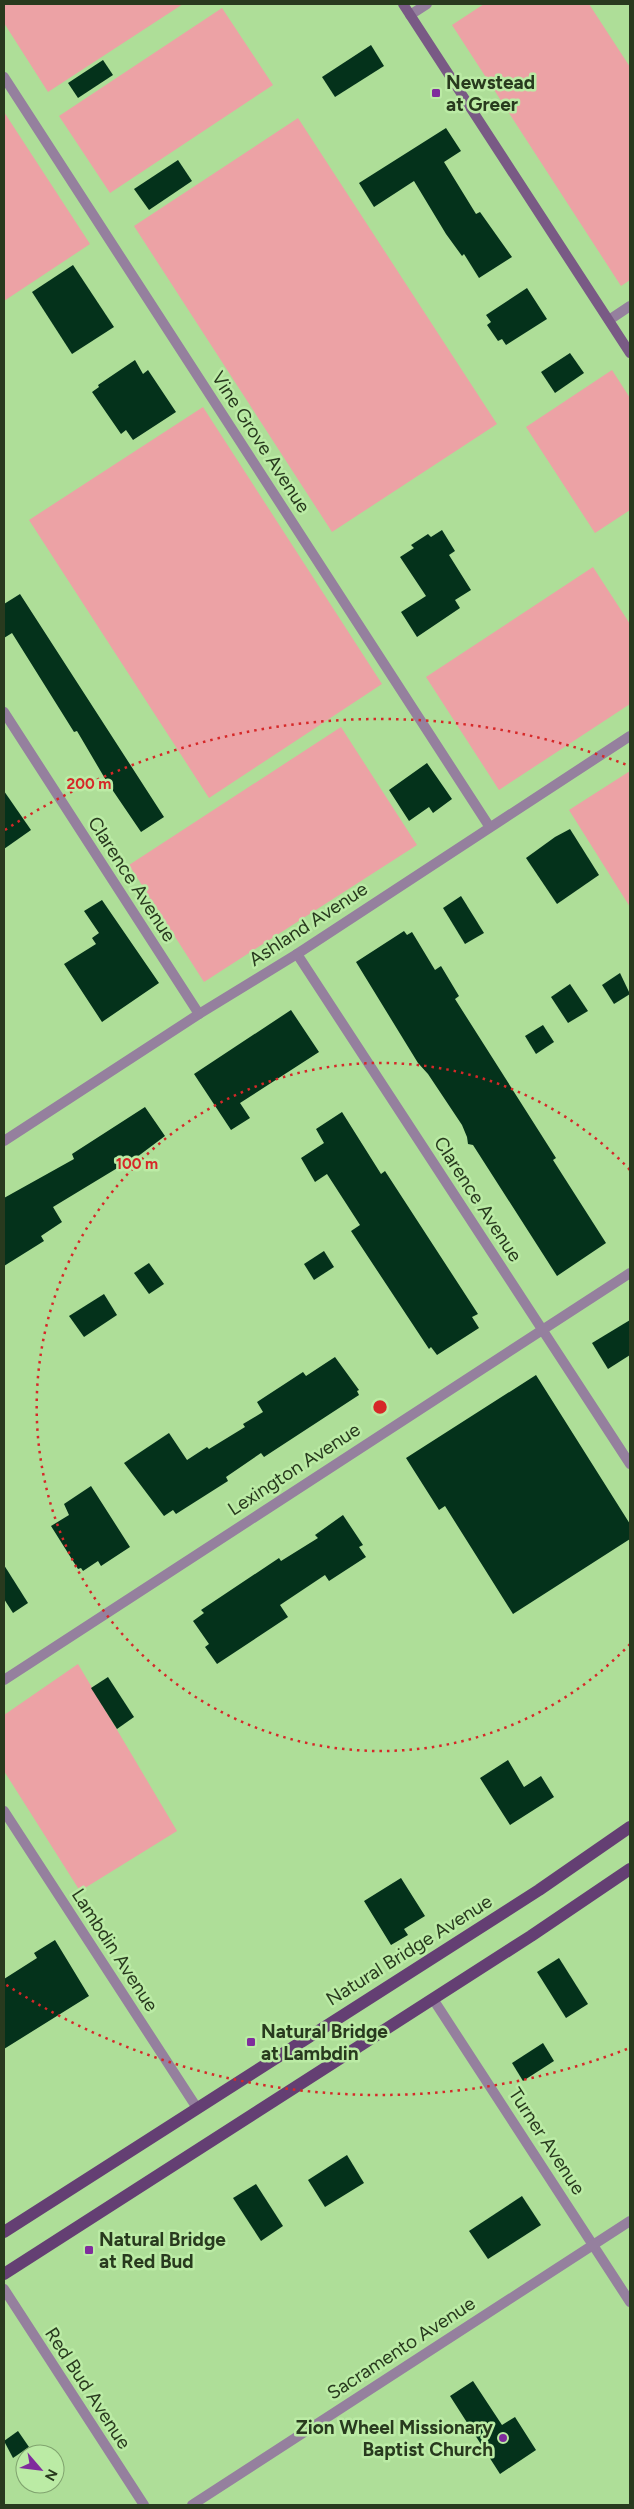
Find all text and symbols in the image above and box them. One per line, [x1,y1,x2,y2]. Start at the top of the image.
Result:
place label: Newstead at Greer [446,71,535,116]
marker: Newstead at Greer [430,87,442,99]
street label: Vine Grove Avenue [207,367,315,517]
text: 200 m [67,775,111,793]
street label: Clarence Avenue [83,812,181,946]
street label: Ashland Avenue [244,877,372,971]
street label: Clarence Avenue [429,1132,527,1266]
text: 100 m [116,1155,158,1173]
centre of rings [371,1398,389,1416]
street label: Lexington Avenue [224,1418,364,1520]
street label: Lambdin Avenue [67,1884,163,2016]
street label: Natural Bridge Avenue [322,1890,496,2010]
place label: Natural Bridge at Lambdin [261,2020,388,2065]
marker: Natural Bridge at Lambdin [245,2036,257,2048]
street label: Turner Avenue [504,2083,590,2199]
place label: Natural Bridge at Red Bud [99,2228,226,2273]
marker: Natural Bridge at Red Bud [83,2244,95,2256]
street label: Sacramento Avenue [323,2292,479,2404]
street label: Red Bud Avenue [40,2323,136,2453]
place label: Zion Wheel Missionary Baptist Church [296,2416,493,2461]
marker: Zion Wheel Missionary Baptist Church [497,2432,509,2444]
north arrow [15,2444,65,2494]
text: N [41,2466,61,2484]

